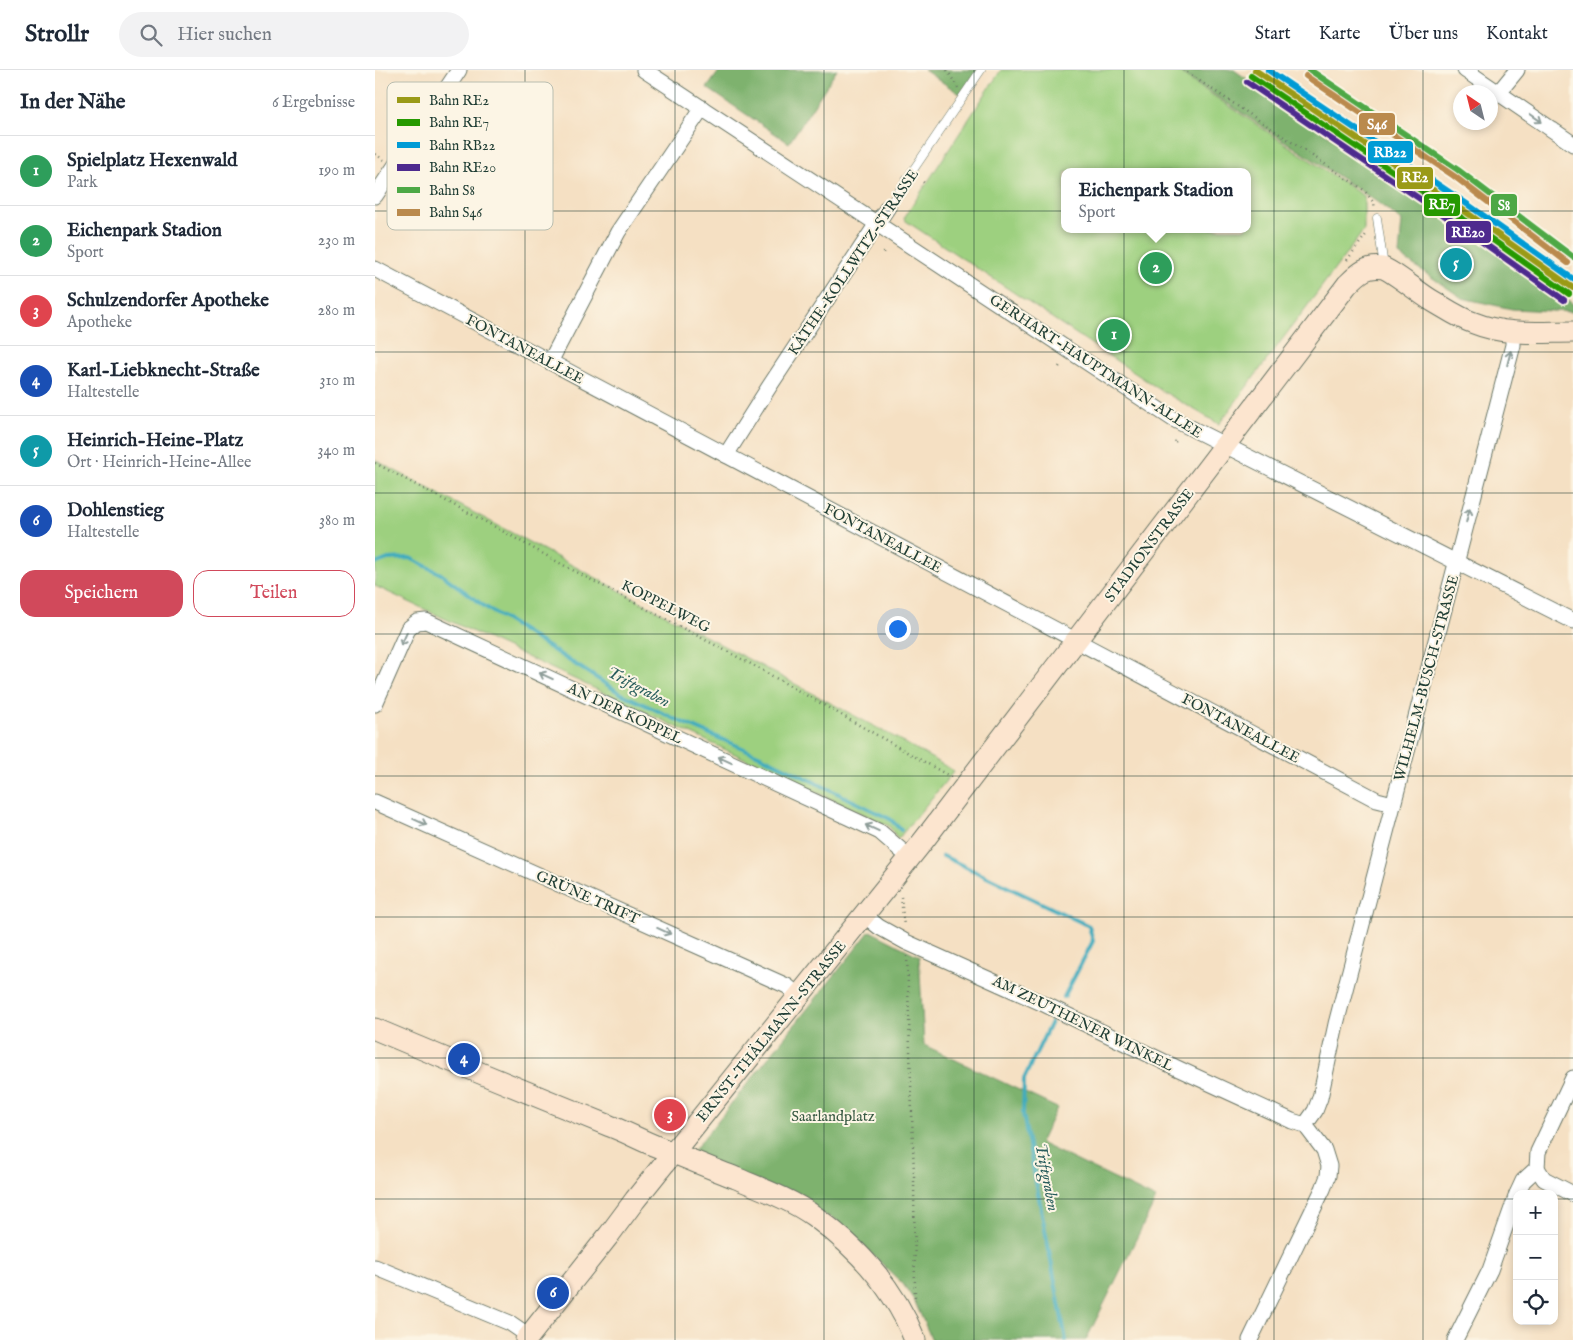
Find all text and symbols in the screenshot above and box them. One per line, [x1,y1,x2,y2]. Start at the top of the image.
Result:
search box [119,12,469,57]
text: Strollr [25,19,89,50]
icon: search [137,21,165,49]
text: Hier suchen [177,23,272,47]
text: Start [1255,23,1291,46]
text: Karte [1319,23,1361,46]
text: Über uns [1389,23,1458,46]
text: Kontakt [1486,23,1548,46]
legend [387,82,553,230]
north arrow [1453,85,1498,130]
text: In der Nähe [20,89,126,116]
text: Bahn RE2 [429,92,490,110]
text: 6 Ergebnisse [272,93,355,113]
line badge: S46 [1358,112,1396,136]
one-way arrow [1529,113,1543,123]
text: Bahn RE7 [429,114,489,132]
text: S46 [1367,116,1388,134]
text: Bahn RB22 [429,137,496,155]
line badge: RB22 [1367,140,1414,164]
text: RB22 [1374,144,1407,162]
text: Spielplatz Hexenwald [67,149,237,173]
text: Bahn RE20 [429,159,496,177]
text: 1 [33,161,39,181]
text: 190 m [318,161,355,181]
street label: KÄTHE-KOLLWITZ-STRASSE [784,166,923,359]
line badge: RE2 [1396,166,1434,190]
popup [1061,168,1251,233]
text: RE2 [1402,169,1429,187]
text: Park [67,173,97,193]
text: Eichenpark Stadion [1079,179,1233,203]
text: Bahn S8 [429,182,475,200]
line badge: RE7 [1423,193,1461,217]
line badge: S8 [1490,193,1518,217]
text: RE7 [1429,196,1456,214]
text: S8 [1498,197,1511,215]
text: Sport [1079,203,1115,223]
text: Bahn S46 [429,204,483,222]
text: Eichenpark Stadion [67,219,222,243]
line badge: RE20 [1445,220,1492,244]
text: RE20 [1451,224,1485,242]
text: 2 [32,231,40,251]
text: 230 m [318,231,355,251]
text: Sport [67,243,104,263]
pin: 5 [1440,245,1472,283]
pin: 2 [1140,249,1172,287]
text: Schulzendorfer Apotheke [67,289,269,313]
street label: GERHART-HAUPTMANN-ALLEE [986,290,1206,442]
text: 3 [33,301,39,321]
text: 280 m [318,301,355,321]
street label: FONTANEALLEE [462,310,587,389]
text: Apotheke [67,313,132,333]
pin: 1 [1098,316,1130,354]
one-way arrow [1505,350,1514,366]
text: Karl-Liebknecht-Straße [67,359,260,383]
text: 4 [32,371,40,391]
text: 310 m [319,371,355,391]
text: Haltestelle [67,383,139,403]
text: Heinrich-Heine-Platz [67,429,243,453]
text: 5 [33,441,39,461]
text: 340 m [317,441,355,461]
text: Ort · Heinrich-Heine-Allee [67,453,251,473]
street label: STADIONSTRASSE [1100,485,1198,606]
text: Dohlenstieg [67,499,164,523]
street label: FONTANEALLEE [820,499,945,578]
one-way arrow [1464,507,1474,523]
text: 6 [33,511,39,531]
text: 380 m [319,511,355,531]
text: Haltestelle [67,523,139,543]
button: Speichern [20,570,183,617]
button: Teilen [193,570,355,617]
street label: WILHELM-BUSCH-STRASSE [1390,573,1463,783]
street label: KOPPELWEG [618,576,714,637]
your location [885,616,911,642]
one-way arrow [399,631,409,646]
water label: Triftgraben [603,663,673,713]
one-way arrow [538,671,553,681]
street label: AN DER KOPPEL [563,678,686,749]
street label: FONTANEALLEE [1178,689,1303,768]
one-way arrow [718,754,733,764]
one-way arrow [412,817,427,827]
one-way arrow [865,823,880,833]
street label: GRÜNE TRIFT [533,866,643,929]
one-way arrow [656,927,671,937]
street label: ERNST-THÄLMANN-STRASSE [692,937,850,1126]
street label: AM ZEUTHENER WINKEL [988,971,1177,1076]
pin: 4 [448,1040,480,1078]
pin: 3 [654,1096,686,1134]
park label: Saarlandplatz [791,1107,875,1126]
water label: Triftgraben [1030,1142,1062,1213]
map controls [1513,1190,1558,1325]
button: + [1513,1190,1558,1235]
button: − [1513,1235,1558,1280]
pin: 6 [537,1274,569,1312]
button: locate [1513,1280,1558,1325]

